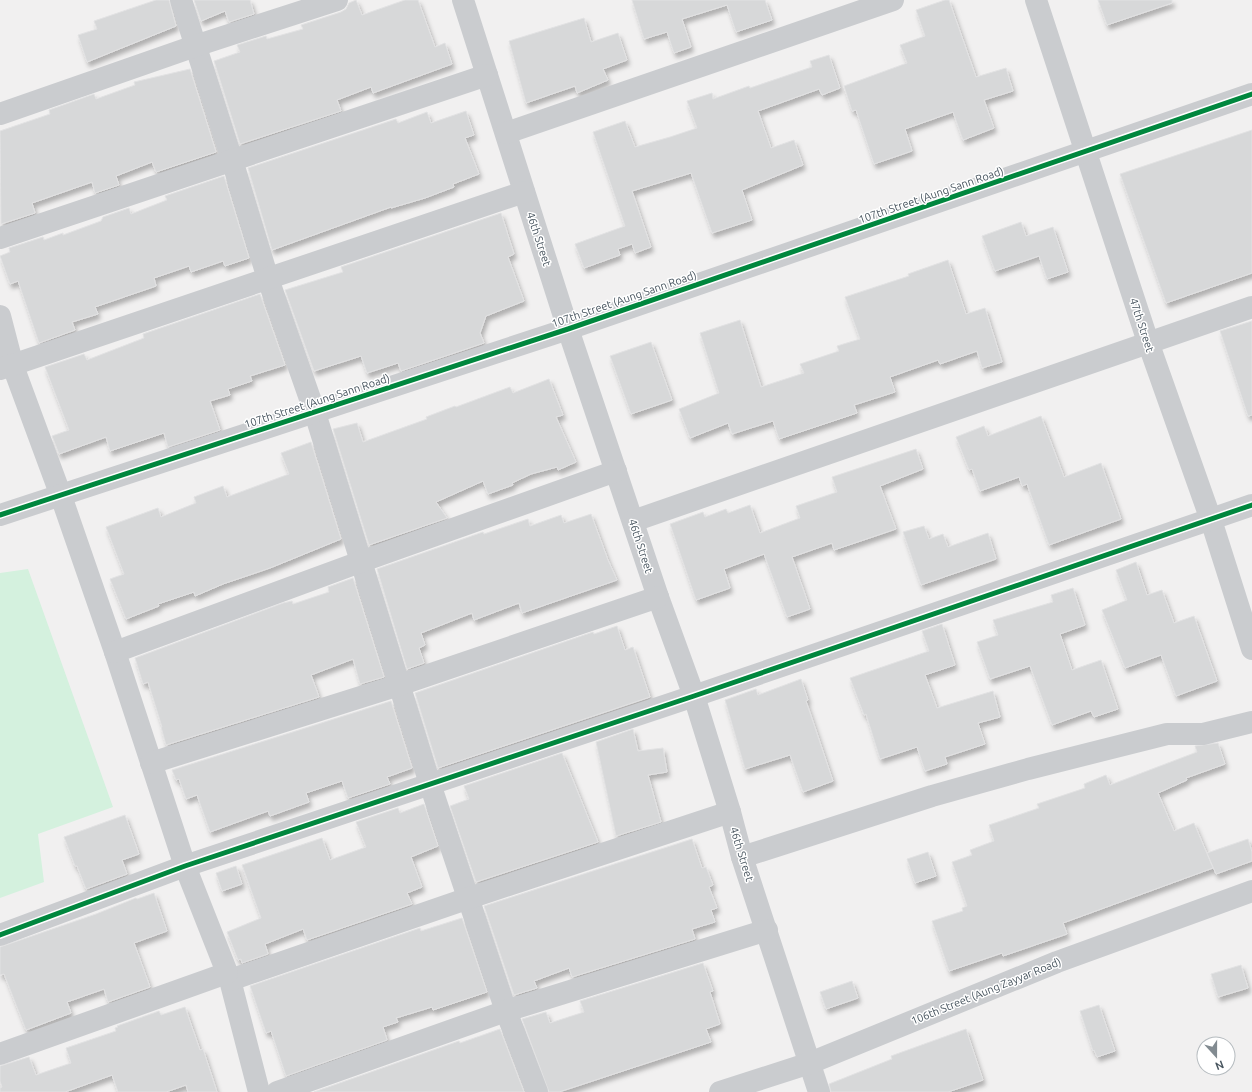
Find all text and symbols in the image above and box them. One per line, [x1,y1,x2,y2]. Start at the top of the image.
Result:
street label: 107th Street (Aung Sann Road) [857,165,1005,226]
street label: 46th Street [525,210,554,268]
street label: 107th Street (Aung Sann Road) [550,269,698,330]
street label: 47th Street [1128,296,1157,354]
street label: 107th Street (Aung Sann Road) [243,372,392,431]
street label: 46th Street [627,517,656,575]
street label: 46th Street [728,825,756,883]
street label: 106th Street (Aung Zayyar Road) [909,955,1063,1028]
north arrow [1196,1036,1236,1076]
text: N [1214,1058,1226,1072]

